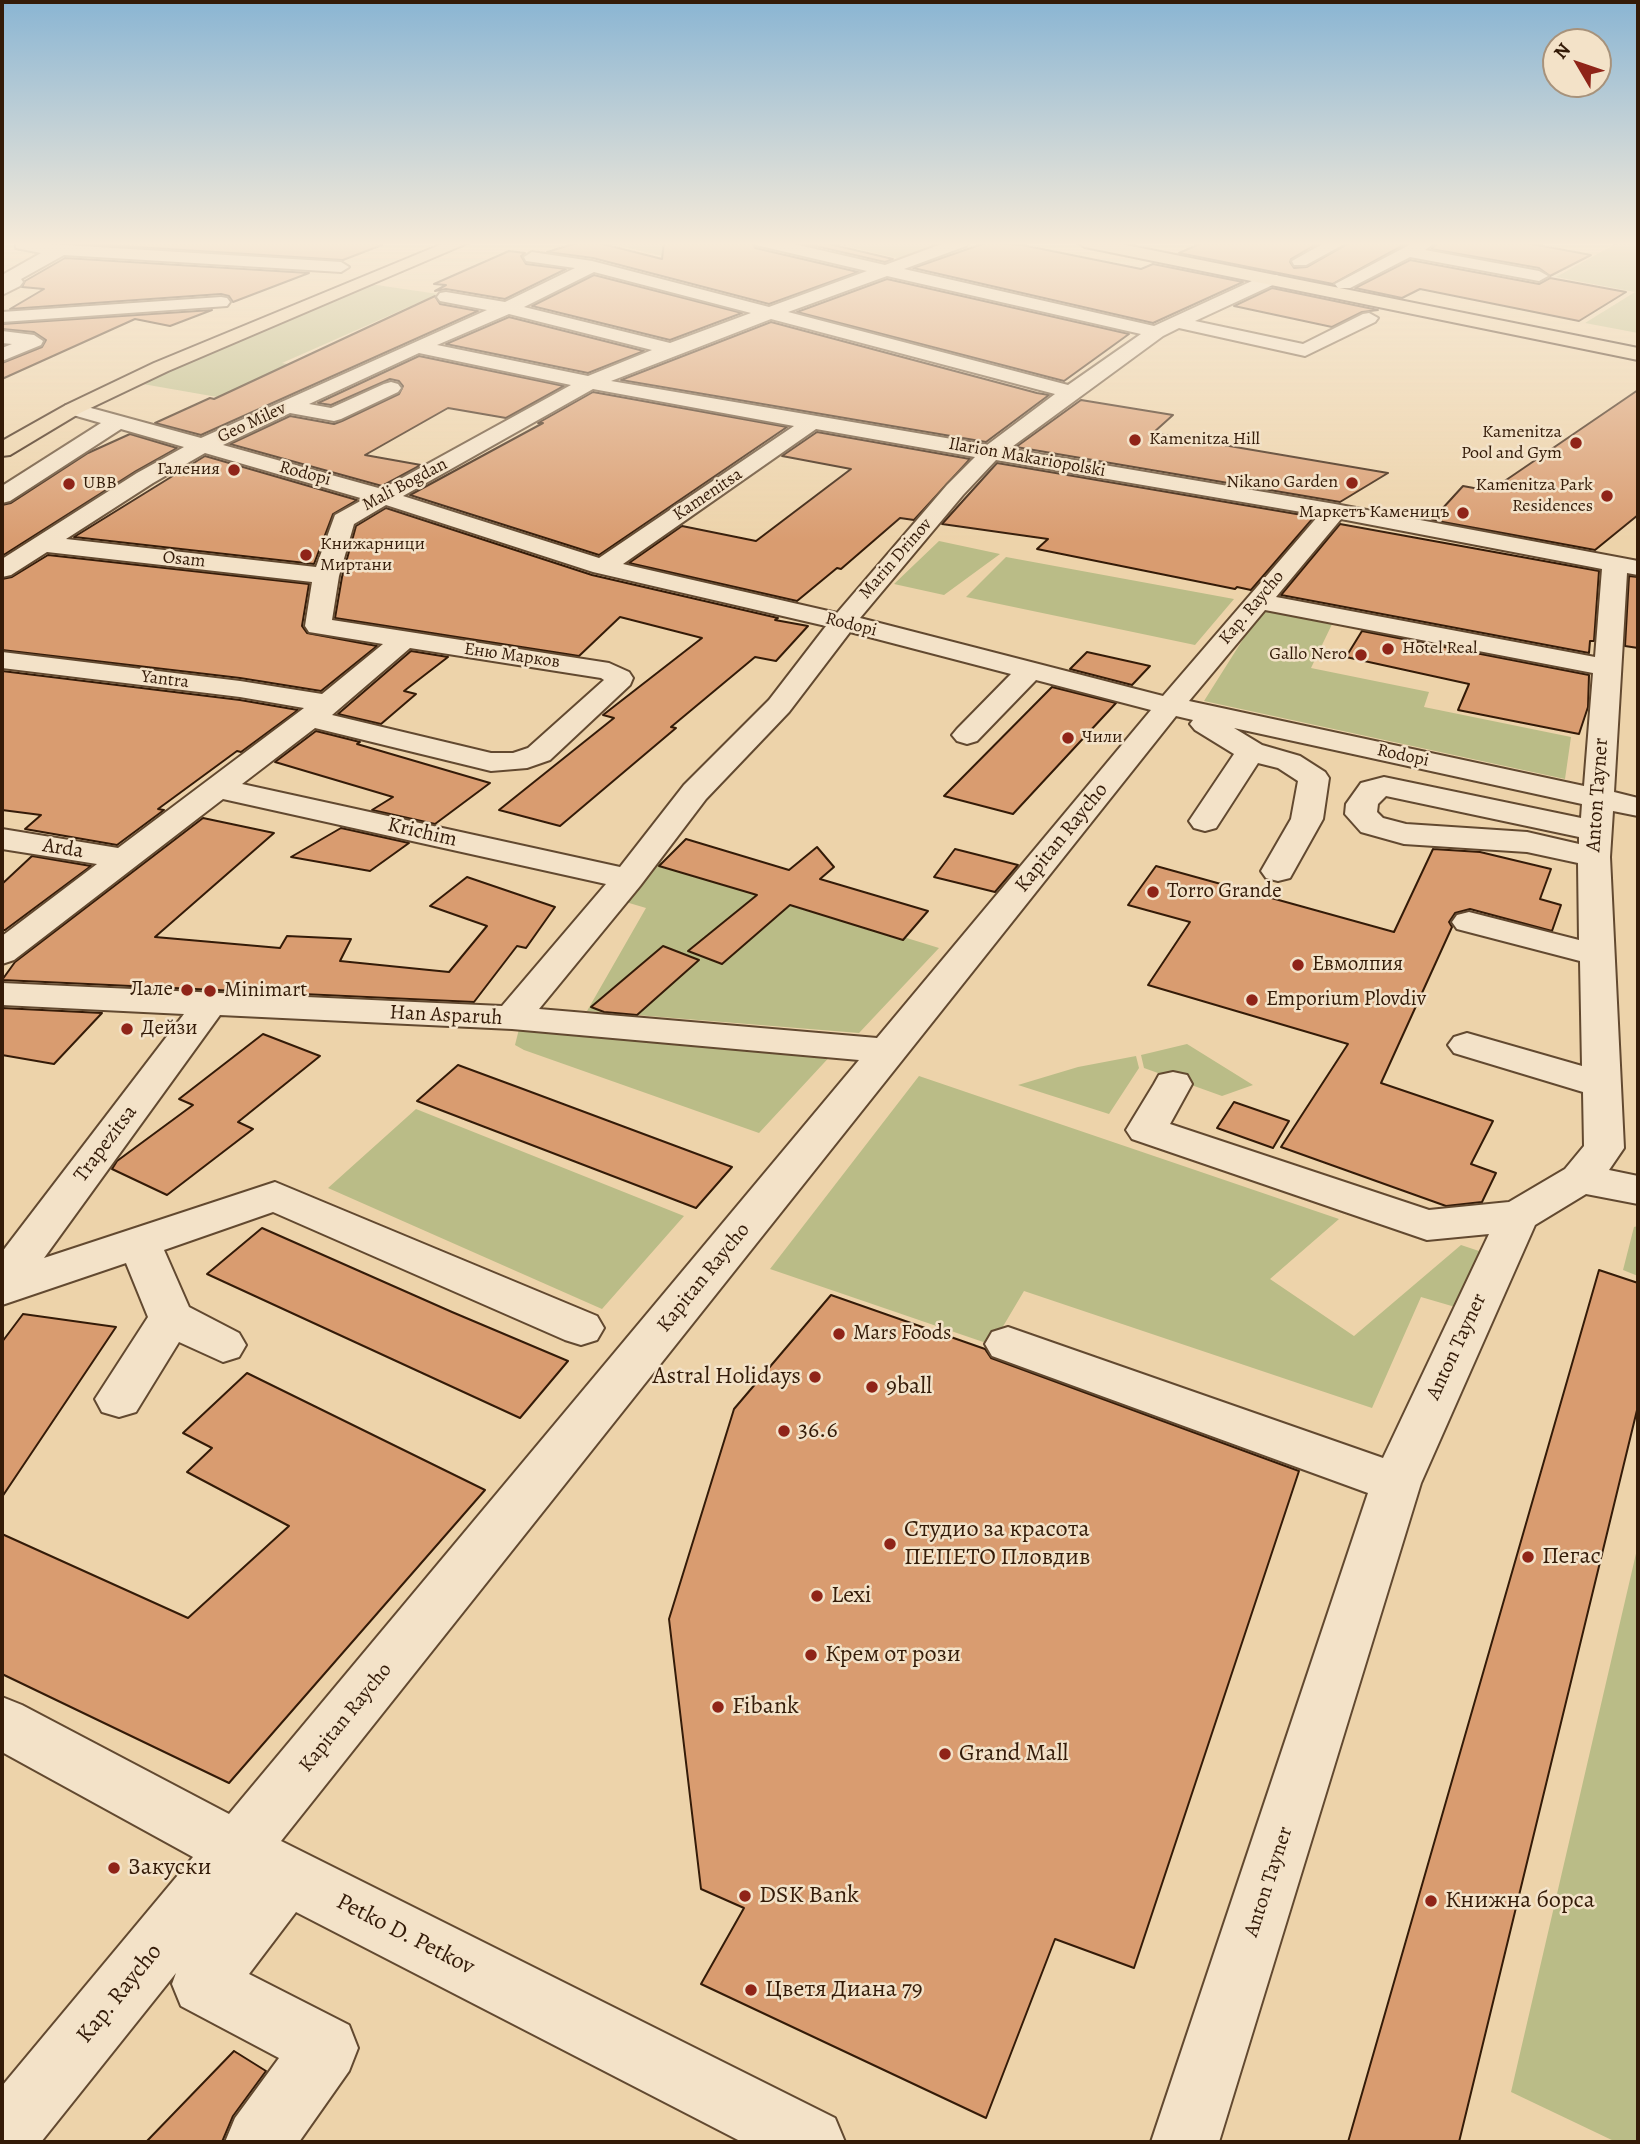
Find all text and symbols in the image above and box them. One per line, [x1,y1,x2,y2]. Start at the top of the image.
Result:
north arrow [1542,28,1612,98]
text: N [1548,37,1577,65]
street label: Geo Milev [214,398,290,448]
place label: Kamenitza Pool and Gym [1461,422,1562,464]
place label: Kamenitza Hill [1149,429,1260,451]
marker: Kamenitza Hill [1127,432,1143,448]
street label: Ilarion Makariopolski [947,434,1107,482]
marker: Kamenitza Pool and Gym [1568,435,1584,451]
street label: Mali Bogdan [359,454,451,516]
street label: Rodopi [277,457,333,491]
place label: Галения [157,459,220,481]
marker: Галения [226,462,242,478]
street label: Kamenitsa [669,464,747,526]
place label: Nikano Garden [1226,472,1338,494]
place label: UBB [83,473,117,495]
marker: Nikano Garden [1344,475,1360,491]
place label: Kamenitza Park Residences [1476,475,1593,518]
marker: UBB [61,476,77,492]
marker: Kamenitza Park Residences [1599,488,1615,504]
place label: Маркетъ Каменицъ [1299,502,1449,524]
marker: Маркетъ Каменицъ [1455,505,1471,521]
street label: Marin Drinov [855,514,937,604]
place label: Книжарници Миртани [320,534,425,576]
street label: Osam [161,547,207,573]
marker: Книжарници Миртани [298,547,314,563]
street label: Kap. Raycho [1215,567,1289,649]
street label: Rodopi [823,608,879,642]
place label: Hotel Real [1402,638,1477,660]
street label: Еню Марков [463,639,561,673]
marker: Hotel Real [1380,641,1396,657]
place label: Gallo Nero [1269,644,1347,666]
marker: Gallo Nero [1353,647,1369,663]
street label: Yantra [140,666,190,694]
place label: Чили [1082,727,1123,749]
marker: Чили [1060,730,1076,746]
street label: Anton Tayner [1581,737,1615,853]
street label: Rodopi [1375,740,1431,772]
street label: Kapitan Raycho [1010,778,1114,898]
street label: Krichim [385,813,459,853]
street label: Arda [41,833,85,865]
place label: Torro Grande [1167,879,1282,905]
marker: Torro Grande [1145,884,1161,900]
place label: Евмолпия [1312,952,1403,978]
marker: Евмолпия [1290,957,1306,973]
place label: Лале [130,977,173,1003]
place label: Minimart [224,978,307,1004]
marker: Лале [179,982,195,998]
marker: Minimart [202,983,218,999]
place label: Emporium Plovdiv [1266,987,1426,1013]
marker: Emporium Plovdiv [1244,992,1260,1008]
street label: Han Asparuh [389,1000,503,1032]
place label: Дейзи [141,1016,198,1042]
marker: Дейзи [119,1021,135,1037]
street label: Trapezitsa [69,1101,143,1187]
street label: Kapitan Raycho [652,1218,756,1338]
street label: Anton Tayner [1421,1290,1493,1404]
place label: Mars Foods [853,1321,951,1347]
marker: Mars Foods [831,1326,847,1342]
place label: Astral Holidays [653,1363,801,1391]
marker: Astral Holidays [807,1369,823,1385]
place label: 9ball [886,1373,932,1401]
marker: 9ball [864,1379,880,1395]
place label: 36.6 [798,1417,837,1445]
marker: 36.6 [776,1423,792,1439]
place label: Студио за красота ПЕПЕТО Пловдив [904,1516,1090,1572]
marker: Студио за красота ПЕПЕТО Пловдив [882,1536,898,1552]
place label: Пегас [1542,1543,1601,1571]
marker: Пегас [1520,1549,1536,1565]
place label: Lexi [831,1582,872,1610]
marker: Lexi [809,1588,825,1604]
place label: Крем от рози [825,1641,961,1669]
marker: Крем от рози [803,1647,819,1663]
street label: Kapitan Raycho [294,1658,398,1778]
place label: Fibank [732,1693,799,1721]
marker: Fibank [710,1699,726,1715]
place label: Grand Mall [959,1740,1068,1768]
marker: Grand Mall [937,1746,953,1762]
street label: Anton Tayner [1239,1824,1299,1940]
place label: Закуски [128,1854,212,1882]
marker: Закуски [106,1860,122,1876]
place label: DSK Bank [759,1882,859,1910]
place label: Книжна борса [1445,1887,1595,1915]
street label: Petko D. Petkov [331,1888,479,1982]
marker: DSK Bank [737,1888,753,1904]
marker: Книжна борса [1423,1893,1439,1909]
street label: Kap. Raycho [71,1938,169,2050]
place label: Цветя Диана 79 [765,1976,923,2004]
marker: Цветя Диана 79 [743,1982,759,1998]

